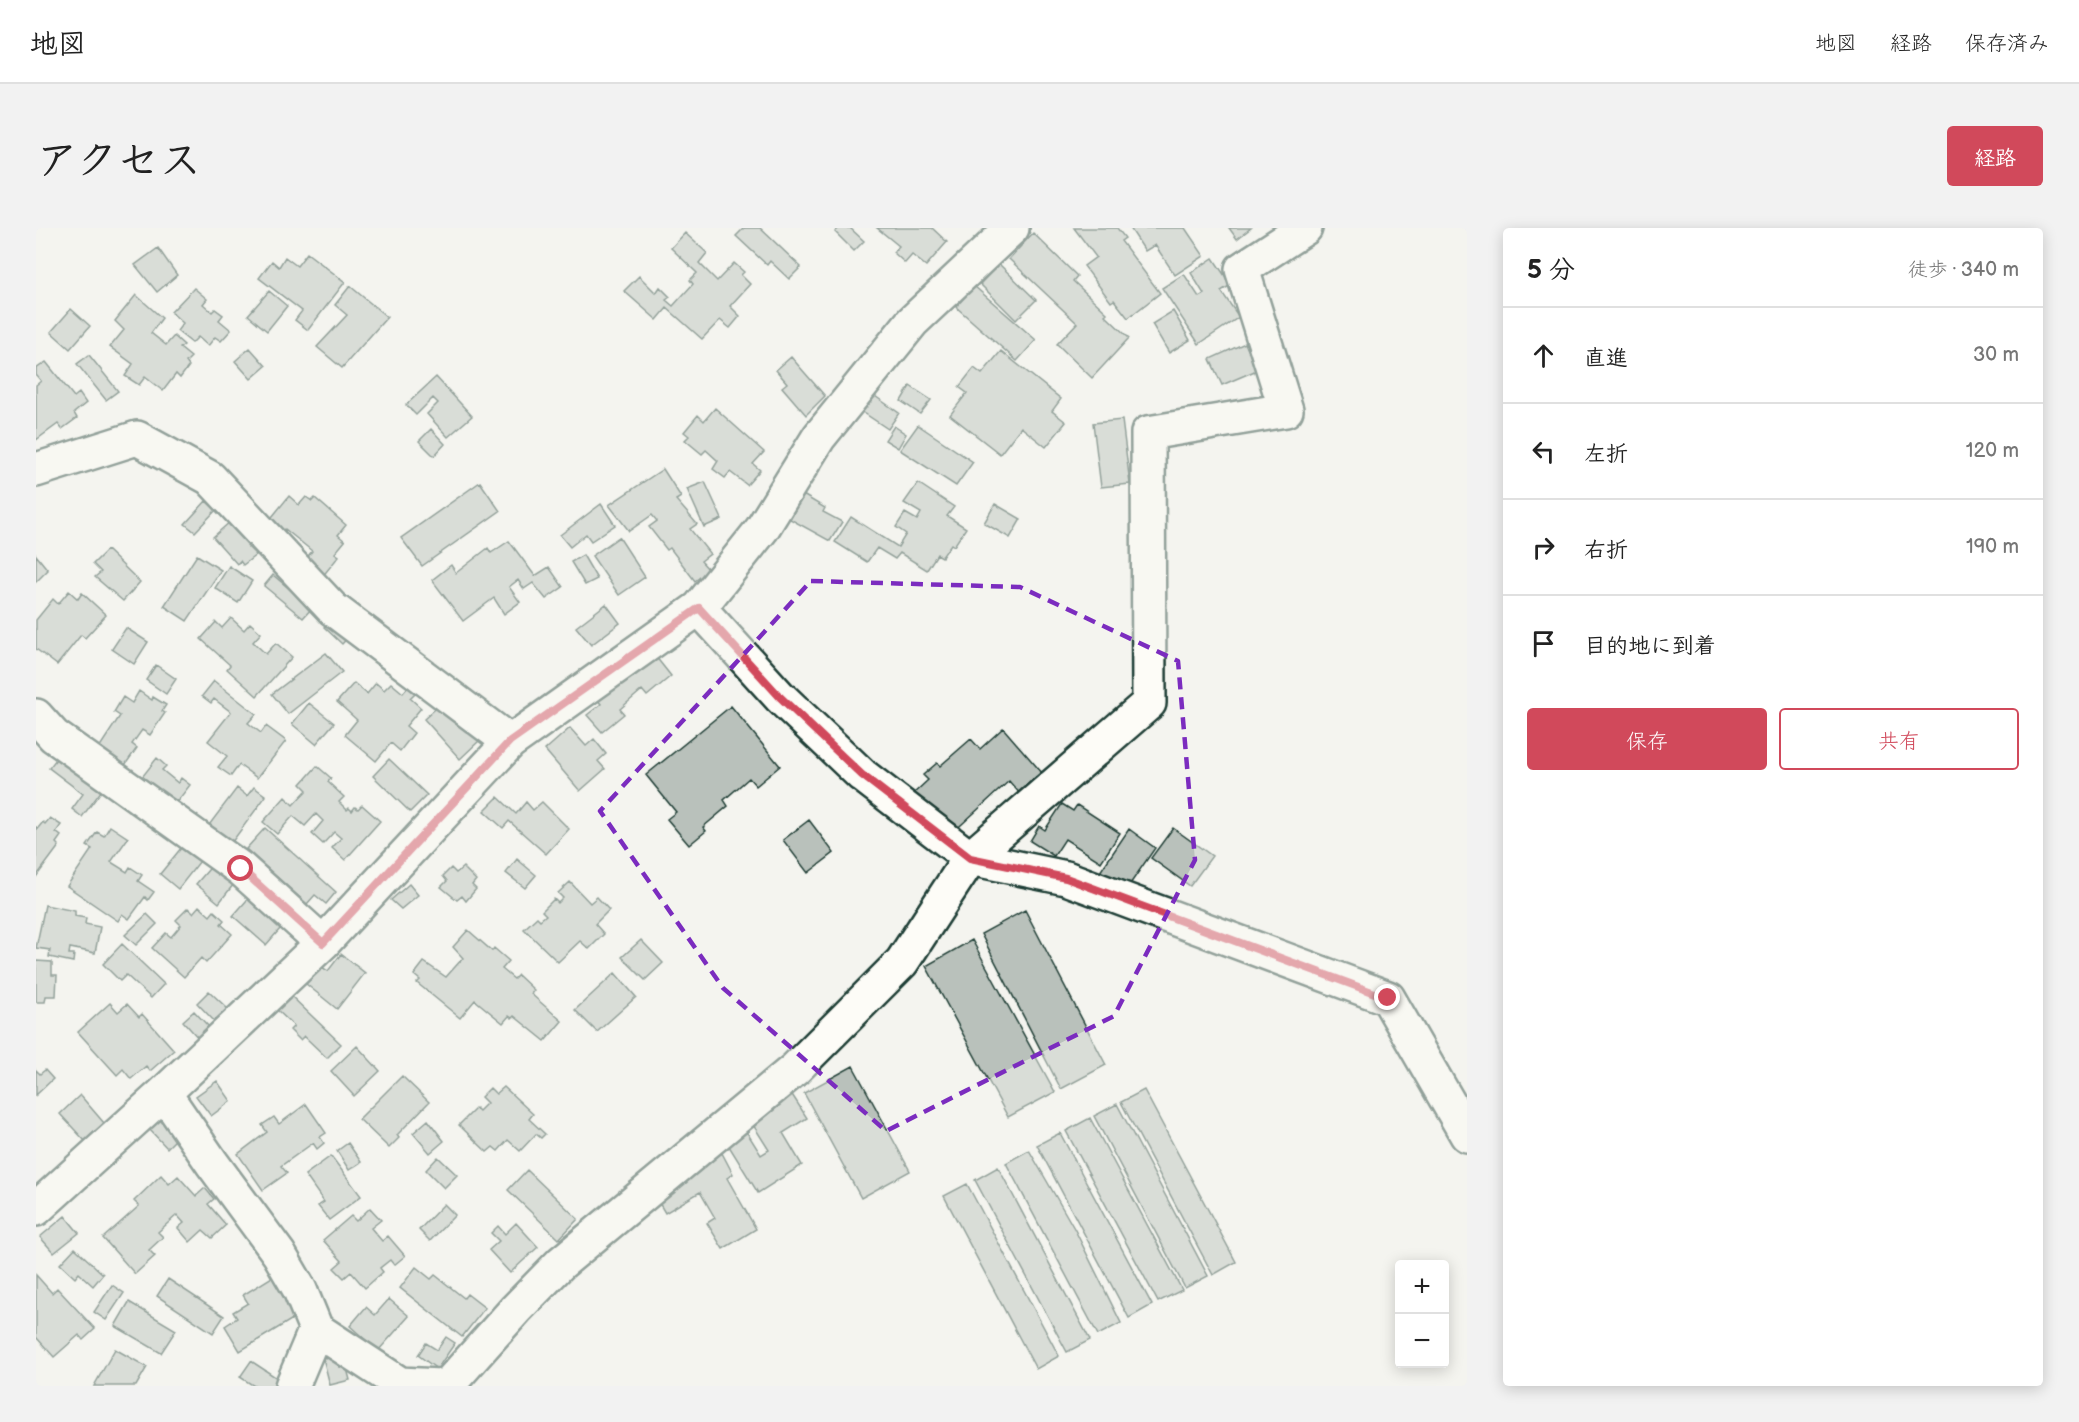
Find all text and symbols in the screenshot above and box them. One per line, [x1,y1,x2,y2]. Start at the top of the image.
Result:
text: 地図 [30,28,86,61]
text: 地図 [1815,31,1857,56]
text: 経路 [1890,31,1932,56]
text: 保存済み [1965,31,2049,56]
button: 経路 [1947,126,2043,186]
text: アクセス [36,136,201,187]
text: 5 分 [1527,255,1575,286]
text: 徒歩 · 340 m [1908,258,2019,282]
icon: ahead [1527,339,1560,372]
text: 30 m [1973,343,2019,367]
text: 直進 [1584,345,1628,372]
icon: left [1527,435,1560,468]
text: 120 m [1966,439,2019,463]
text: 左折 [1584,441,1628,468]
icon: right [1527,531,1560,564]
text: 190 m [1966,535,2019,559]
text: 右折 [1584,537,1628,564]
icon: arrive [1527,627,1560,660]
text: 目的地に到着 [1584,633,1716,660]
button: 保存 [1527,708,1767,770]
button: 共有 [1779,708,2019,770]
route start [227,855,253,881]
route end [1374,984,1400,1010]
map controls [1395,1260,1449,1368]
button: + [1395,1260,1449,1314]
button: − [1395,1314,1449,1368]

